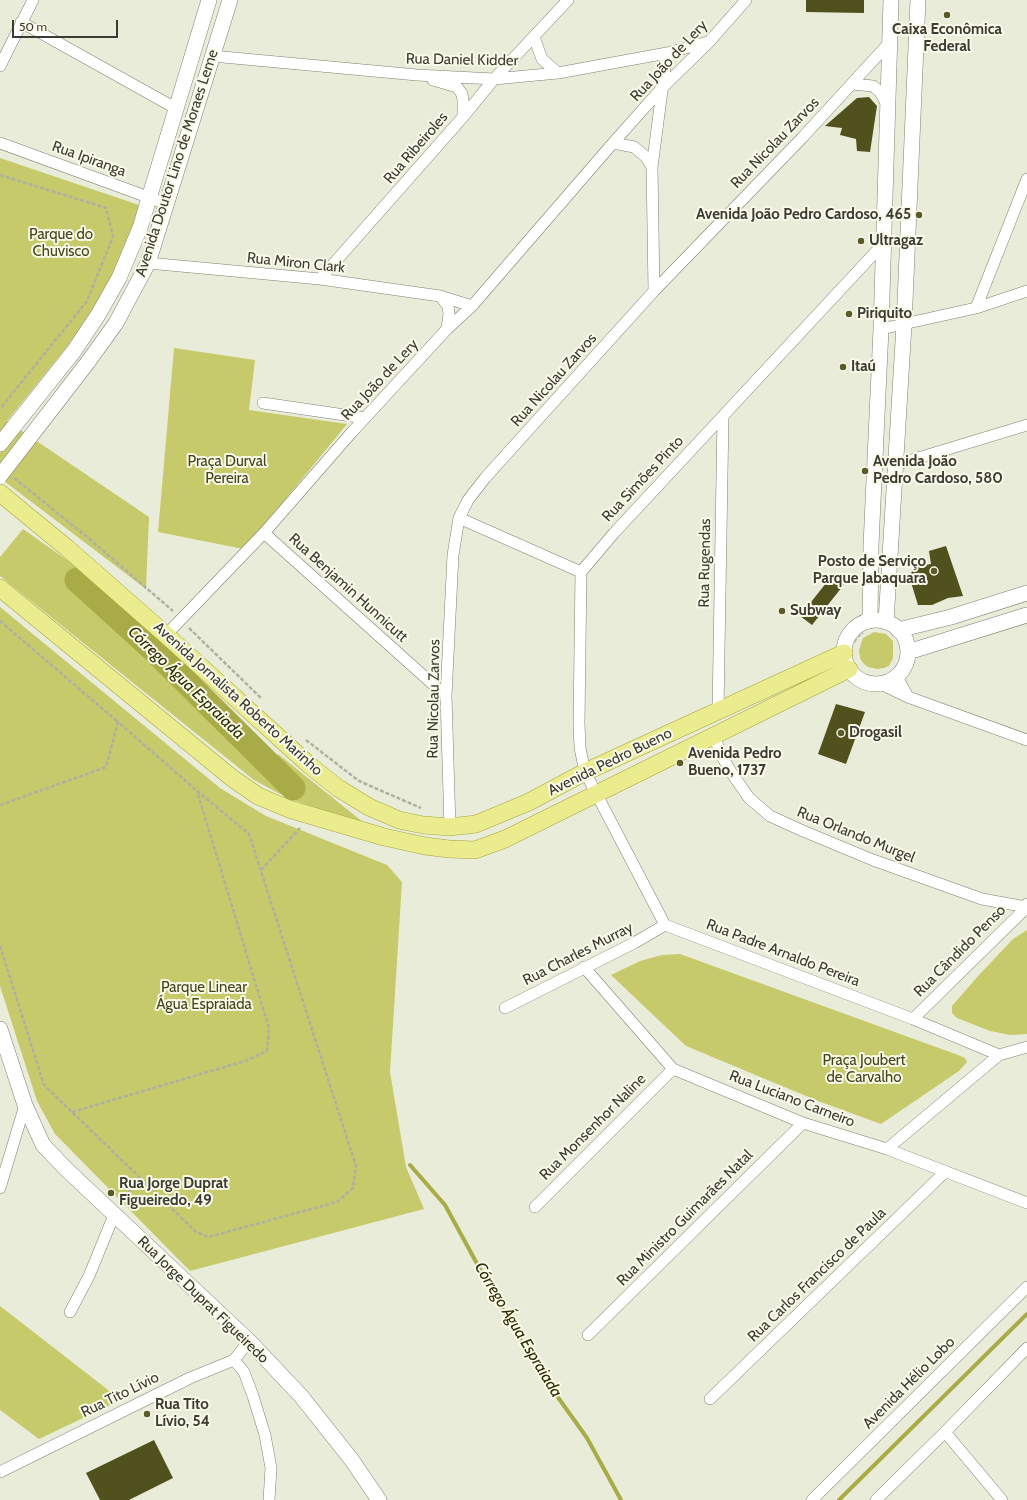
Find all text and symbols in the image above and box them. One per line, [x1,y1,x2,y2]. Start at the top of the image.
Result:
marker: Caixa Econômica Federal [942,10,952,20]
scale bar [14,12,120,38]
street label: Rua João de Lery [627,17,711,105]
text: 50 m [19,19,47,34]
place label: Caixa Econômica Federal [892,21,1002,56]
street label: Avenida Doutor Lino de Moraes Leme [132,47,222,279]
street label: Rua Daniel Kidder [406,50,518,70]
street label: Rua Nicolau Zarvos [727,94,823,192]
street label: Rua Ribeiroles [380,109,452,187]
street label: Rua Ipiranga [50,137,128,181]
place label: Avenida João Pedro Cardoso, 465 [696,206,911,224]
marker: Avenida João Pedro Cardoso, 465 [914,210,924,220]
park label: Parque do Chuvisco [29,226,93,261]
place label: Ultragaz [869,232,923,250]
marker: Ultragaz [856,236,866,246]
street label: Rua Miron Clark [246,249,346,277]
place label: Piriquito [857,305,912,323]
marker: Piriquito [844,309,854,319]
street label: Rua Nicolau Zarvos [507,330,601,430]
street label: Rua João de Lery [338,336,422,424]
place label: Itaú [851,358,876,376]
marker: Itaú [838,362,848,372]
street label: Rua Simões Pinto [599,432,687,526]
park label: Praça Durval Pereira [187,453,267,488]
place label: Avenida João Pedro Cardoso, 580 [873,453,1003,488]
marker: Avenida João Pedro Cardoso, 580 [860,466,870,476]
street label: Rua Rugendas [695,518,715,608]
street label: Rua Benjamin Hunnicutt [285,530,411,646]
place label: Posto de Serviço Parque Jabaquara [813,553,926,588]
marker: Posto de Serviço Parque Jabaquara [929,566,939,576]
place label: Subway [790,602,841,620]
marker: Subway [777,606,787,616]
street label: Avenida Jornalista Roberto Marinho [150,618,326,780]
water label: Córrego Água Espraiada [124,623,248,743]
street label: Rua Nicolau Zarvos [424,639,444,759]
street label: Avenida Pedro Bueno [545,724,675,800]
place label: Drogasil [849,724,902,742]
marker: Drogasil [836,728,846,738]
place label: Avenida Pedro Bueno, 1737 [688,745,782,780]
marker: Avenida Pedro Bueno, 1737 [675,758,685,768]
street label: Rua Orlando Murgel [794,803,918,867]
street label: Rua Cândido Penso [910,901,1010,1001]
street label: Rua Padre Arnaldo Pereira [704,915,862,991]
street label: Rua Charles Murray [520,919,636,989]
park label: Parque Linear Água Espraiada [156,979,252,1014]
park label: Praça Joubert de Carvalho [822,1052,906,1087]
street label: Rua Luciano Carneiro [727,1067,857,1131]
street label: Rua Monsenhor Naline [536,1070,650,1184]
street label: Rua Ministro Guimarães Natal [613,1146,757,1290]
place label: Rua Jorge Duprat Figueiredo, 49 [119,1175,228,1210]
marker: Rua Jorge Duprat Figueiredo, 49 [106,1188,116,1198]
street label: Rua Carlos Francisco de Paula [744,1204,890,1346]
street label: Rua Jorge Duprat Figueiredo [134,1233,272,1367]
water label: Córrego Água Espraiada [470,1259,566,1401]
street label: Avenida Hélio Lobo [859,1333,959,1433]
street label: Rua Tito Lívio [78,1368,162,1422]
place label: Rua Tito Lívio, 54 [155,1396,210,1431]
marker: Rua Tito Lívio, 54 [142,1409,152,1419]

